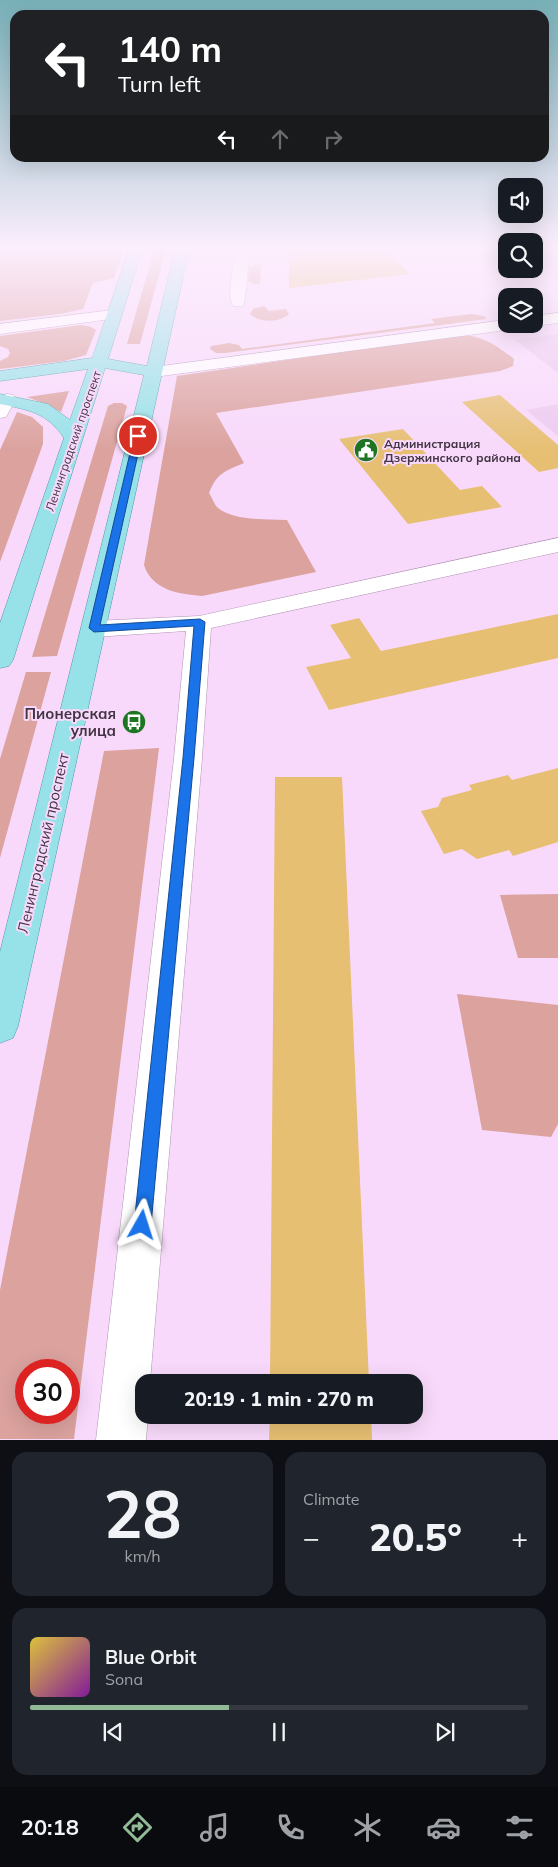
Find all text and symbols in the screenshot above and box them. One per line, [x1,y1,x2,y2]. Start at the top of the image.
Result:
text: 140 m [118,27,222,71]
icon: left [35,30,100,95]
text: Turn left [118,70,201,98]
icon: left [213,125,241,153]
icon: ahead [266,125,294,153]
icon: right [319,125,347,153]
map controls [498,178,543,333]
button: sound [498,178,543,223]
button: search [498,233,543,278]
button: layers [498,288,543,333]
street label: Ленинградский проспект [42,368,104,513]
pin [117,415,159,457]
icon: arrive [124,422,152,450]
place label: Администрация Дзержинского района [384,436,521,465]
public building icon: Администрация Дзержинского района [353,437,379,463]
place label: Пионерская улица [25,704,116,740]
bus stop icon: Пионерская улица [121,709,147,735]
street label: Ленинградский проспект [13,751,73,935]
position arrow [115,1198,167,1250]
speed limit sign: 30 [15,1359,80,1424]
text: 20:19 · 1 min · 270 m [184,1387,374,1411]
text: 28 [103,1473,182,1554]
text: Climate [303,1489,359,1509]
text: 20.5° [369,1513,462,1561]
text: − [303,1520,320,1555]
text: + [511,1520,528,1555]
text: km/h [124,1546,161,1566]
text: Blue Orbit [105,1645,196,1669]
text: Sona [105,1669,143,1689]
icon: previous [99,1718,127,1746]
icon: pause [265,1718,293,1746]
icon: next [431,1718,459,1746]
icon: directions [120,1810,155,1845]
icon: music [197,1810,232,1845]
icon: phone [273,1810,308,1845]
icon: climate [350,1810,385,1845]
icon: car [426,1810,461,1845]
icon: filters [502,1810,537,1845]
text: 20:18 [21,1813,79,1841]

